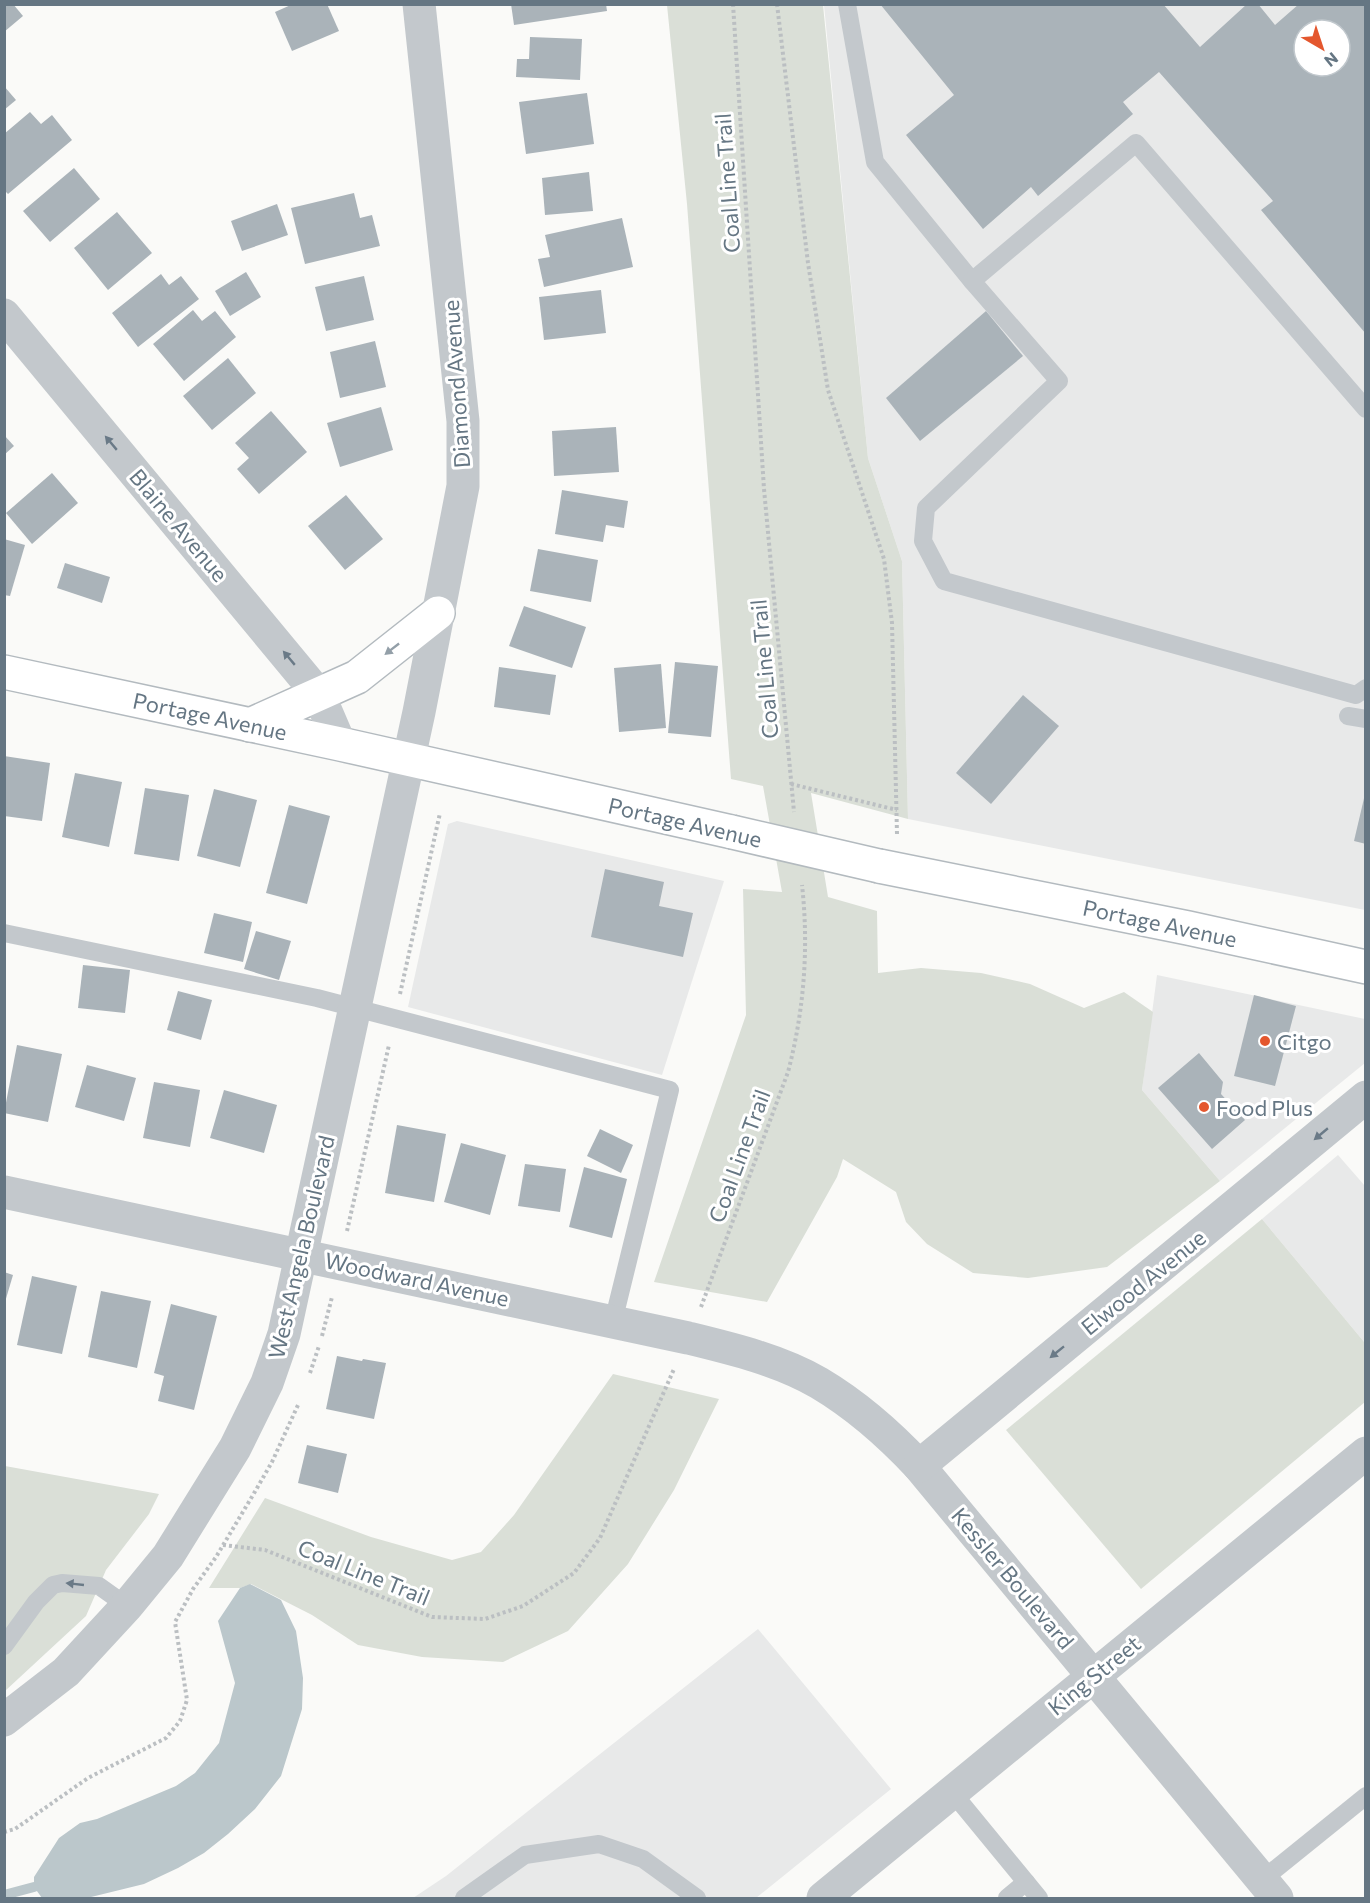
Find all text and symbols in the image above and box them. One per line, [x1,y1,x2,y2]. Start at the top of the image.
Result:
north arrow [1292,18,1352,78]
text: N [1321,49,1342,71]
street label: Coal Line Trail [709,112,745,254]
street label: Diamond Avenue [437,299,475,469]
one-way arrow [105,436,118,451]
street label: Blaine Avenue [124,463,234,587]
street label: Coal Line Trail [744,598,784,740]
one-way arrow [384,642,399,654]
one-way arrow [283,650,296,666]
street label: Portage Avenue [131,686,289,746]
street label: Portage Avenue [606,791,764,853]
street label: Portage Avenue [1081,893,1239,953]
place label: Citgo [1277,1028,1332,1055]
marker: Citgo [1258,1034,1272,1048]
street label: Coal Line Trail [702,1086,776,1226]
place label: Food Plus [1216,1094,1313,1121]
marker: Food Plus [1197,1100,1211,1114]
one-way arrow [1313,1128,1329,1141]
street label: West Angela Boulevard [262,1133,340,1361]
street label: Elwood Avenue [1075,1224,1211,1340]
street label: Woodward Avenue [323,1246,511,1312]
one-way arrow [1050,1345,1065,1358]
street label: Kessler Boulevard [946,1502,1080,1654]
street label: Coal Line Trail [294,1533,434,1611]
one-way arrow [66,1579,85,1589]
street label: King Street [1042,1629,1146,1721]

